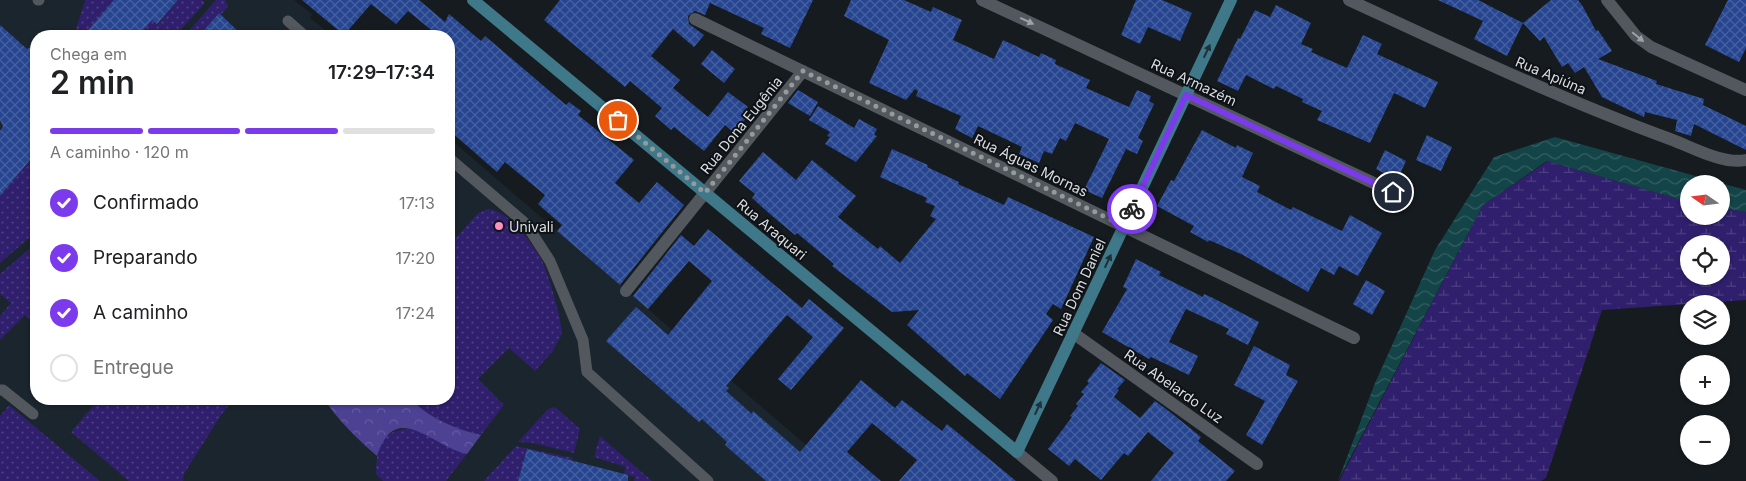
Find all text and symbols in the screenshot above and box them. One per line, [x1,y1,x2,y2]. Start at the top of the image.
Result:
one-way arrow [1019,16,1034,25]
one-way arrow [1631,31,1644,42]
text: Chega em [50,44,127,64]
one-way arrow [1203,44,1211,58]
street label: Rua Apiúna [1513,52,1589,98]
street label: Rua Armazém [1149,55,1239,109]
text: 17:29–17:34 [328,61,435,84]
text: 2 min [50,63,135,102]
street label: Rua Dona Eugênia [696,73,786,177]
pin [597,99,639,141]
icon: bag [604,106,632,134]
street label: Rua Águas Mornas [971,130,1091,200]
text: A caminho · 120 m [50,142,189,162]
pin [1372,171,1414,213]
north arrow [1680,175,1730,225]
map controls [1680,175,1730,465]
icon: home [1379,178,1407,206]
courier [1107,184,1157,234]
icon: check [50,189,78,217]
text: Confirmado [93,191,199,214]
text: 17:13 [399,193,435,213]
street label: Rua Araquari [734,195,810,263]
icon: bike [1118,195,1146,223]
place label: Univali [509,218,554,235]
marker: Univali [493,220,505,232]
button: locate [1680,235,1730,285]
street label: Rua Dom Daniel [1049,236,1109,338]
icon: check [50,244,78,272]
text: Preparando [93,246,198,269]
text: 17:20 [396,248,435,268]
one-way arrow [1104,254,1112,268]
button: layers [1680,295,1730,345]
icon: check [50,299,78,327]
text: A caminho [93,301,188,324]
text: 17:24 [396,303,435,323]
street label: Rua Abelardo Luz [1121,346,1227,426]
button: + [1680,355,1730,405]
text: Entregue [93,356,174,379]
one-way arrow [1034,401,1042,415]
button: − [1680,415,1730,465]

